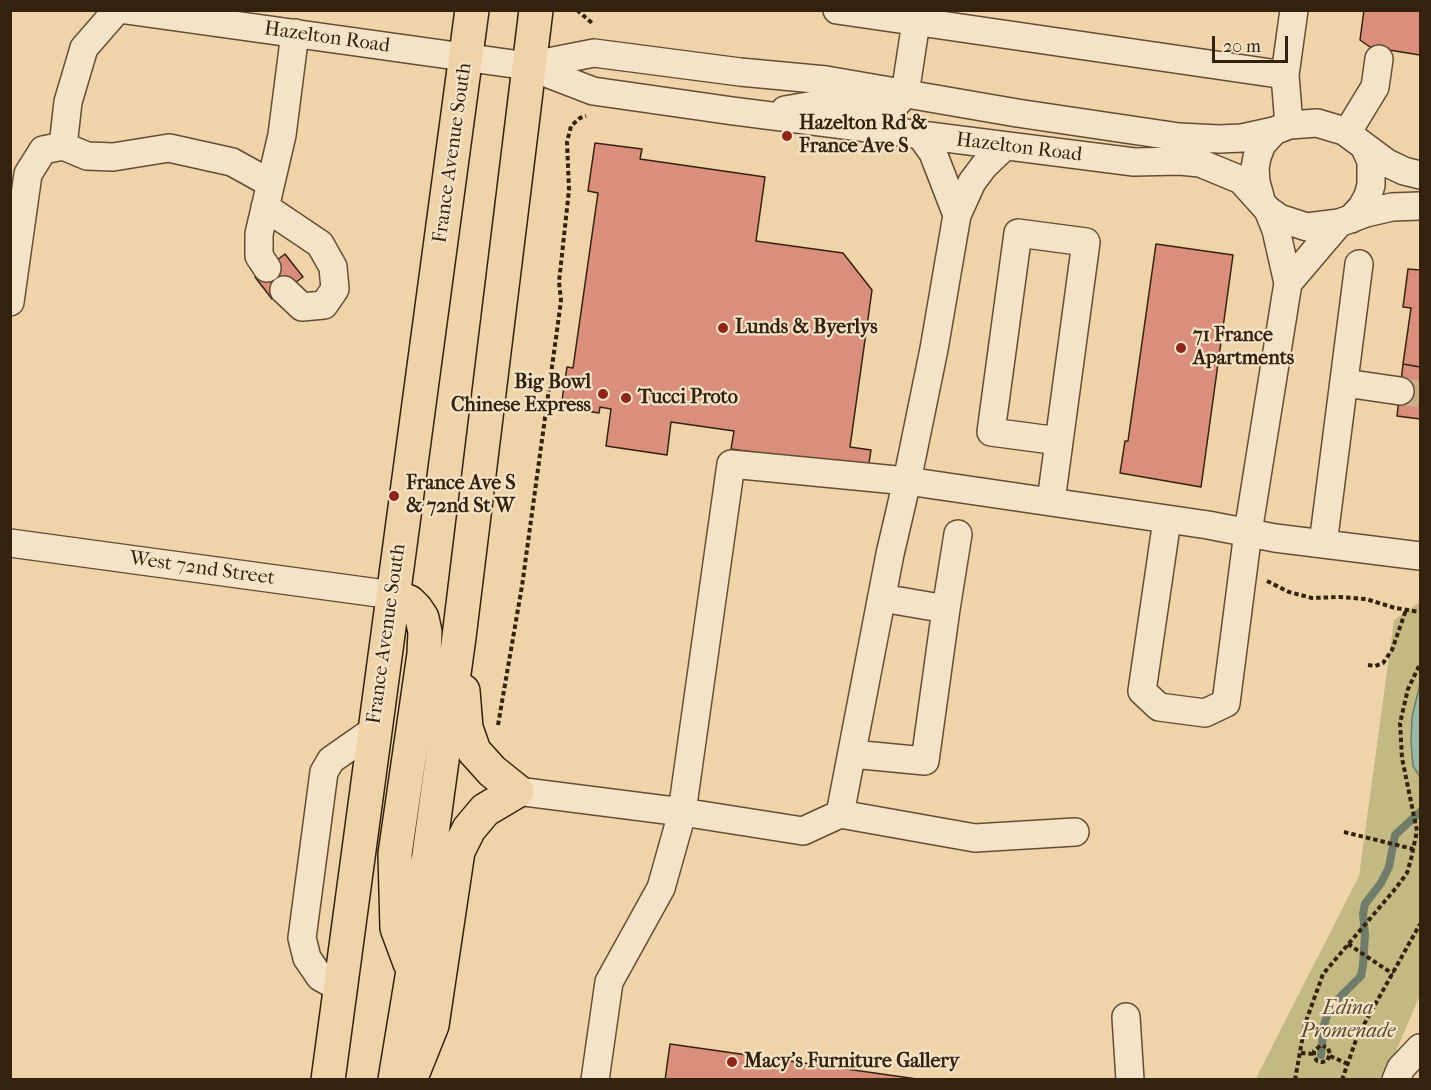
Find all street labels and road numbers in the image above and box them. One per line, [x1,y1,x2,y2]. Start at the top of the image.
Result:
street label: Hazelton Road [263,17,391,59]
street label: France Avenue South [428,61,478,245]
street label: Hazelton Road [955,128,1083,168]
street label: France Avenue South [362,542,412,726]
street label: West 72nd Street [128,547,276,591]

